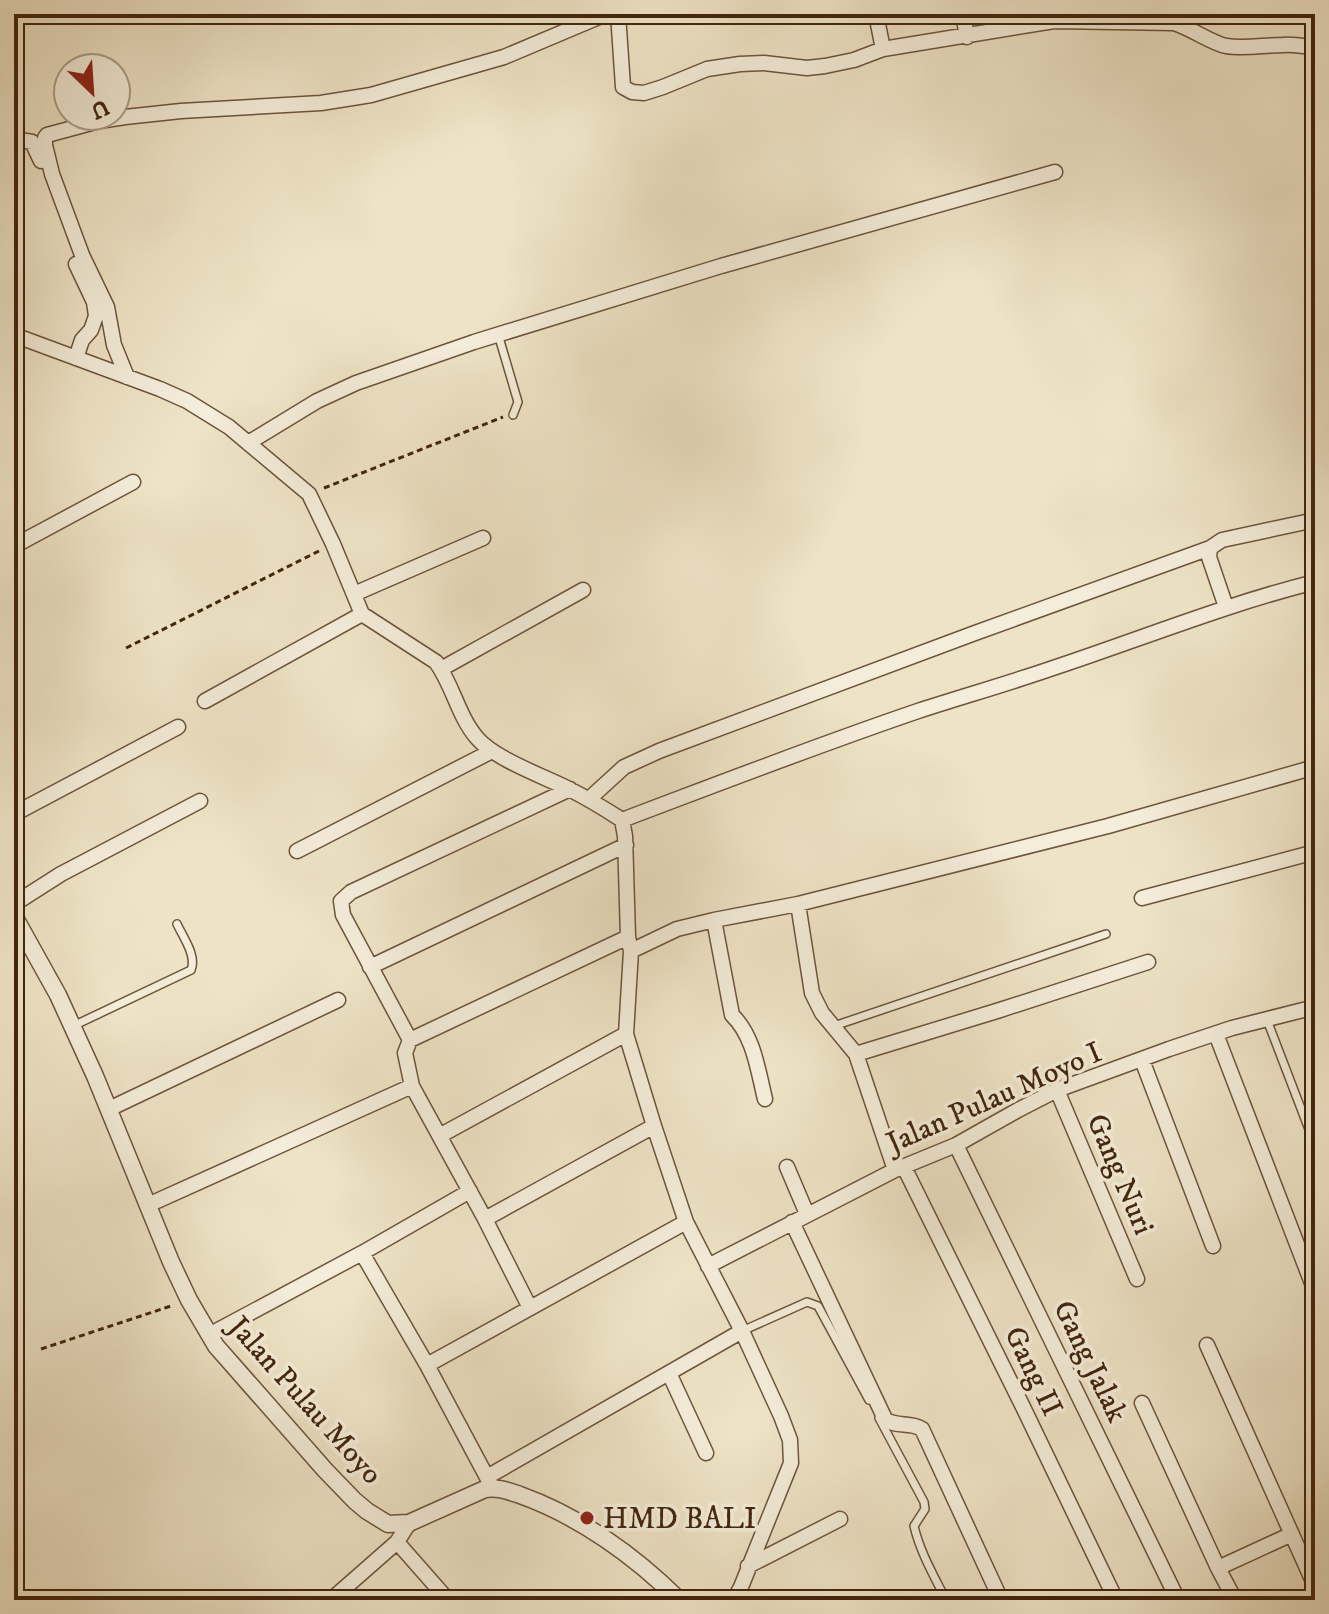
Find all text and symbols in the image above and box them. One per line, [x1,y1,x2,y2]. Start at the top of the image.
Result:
north arrow [52,52,132,132]
text: U [86,93,113,125]
street label: Jalan Pulau Moyo I [879,1034,1108,1164]
street label: Gang Nuri [1078,1109,1162,1241]
street label: Gang Jalak [1044,1295,1135,1429]
street label: Jalan Pulau Moyo [218,1307,390,1492]
street label: Gang II [995,1321,1070,1423]
place label: HMD BALI [603,1501,756,1538]
marker: HMD BALI [578,1509,596,1527]

